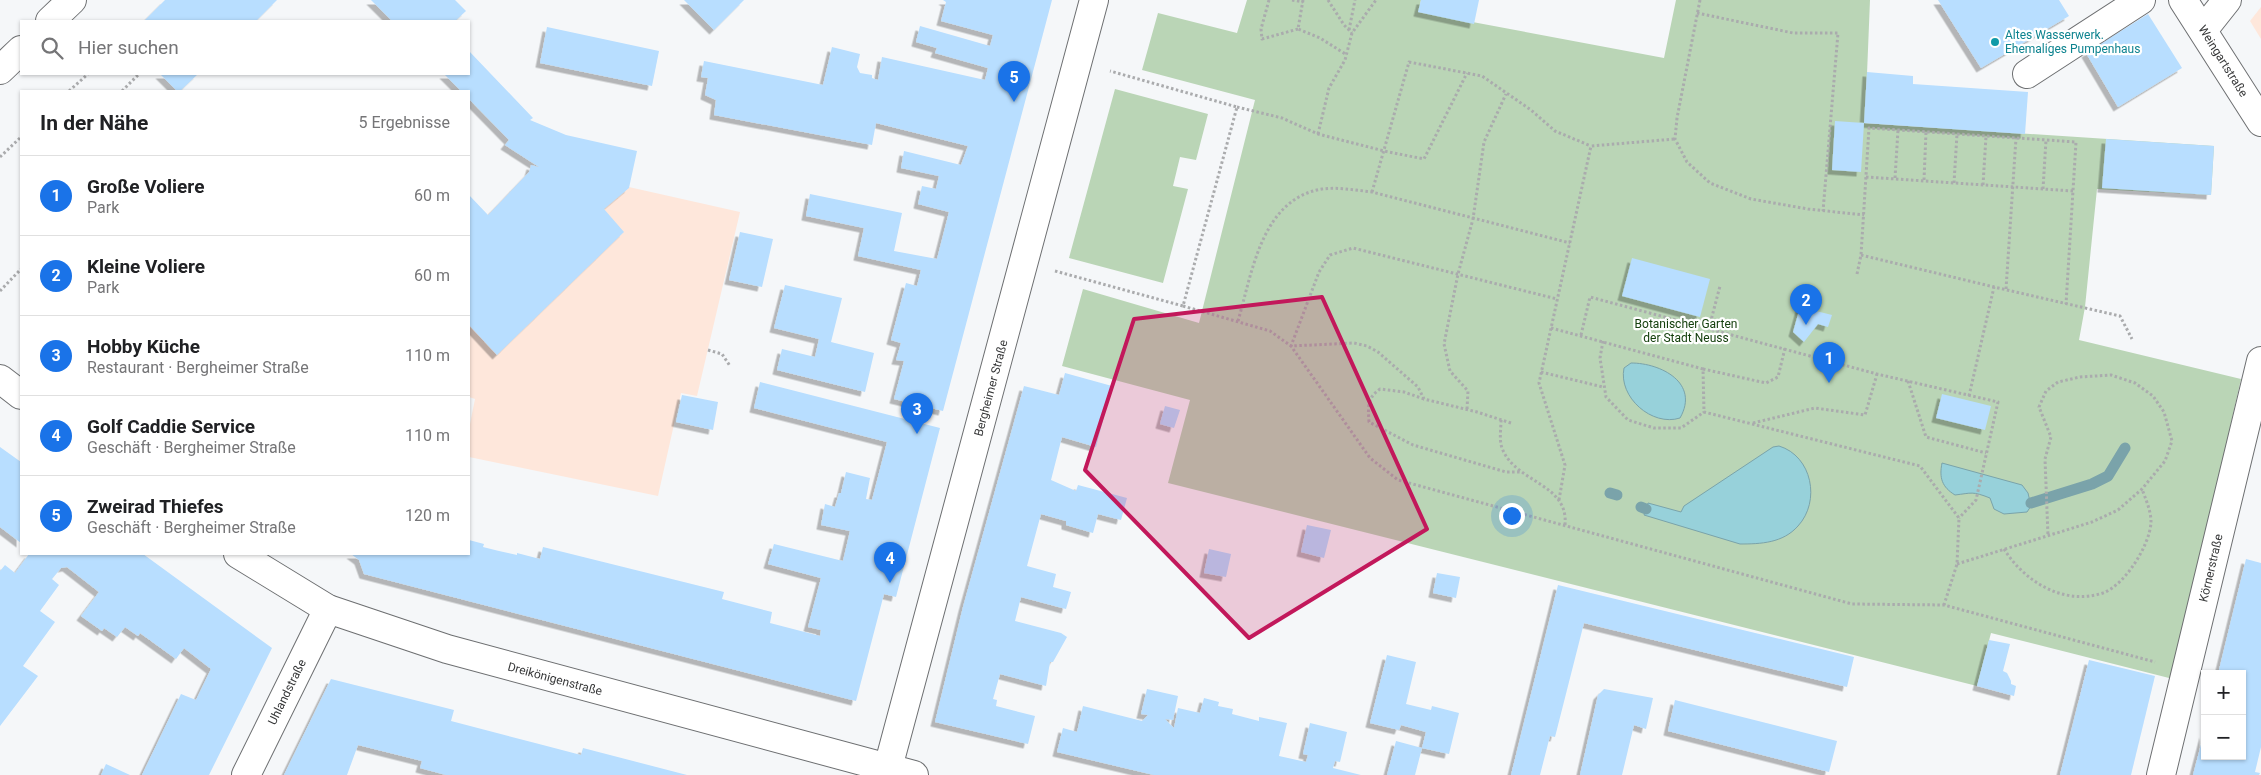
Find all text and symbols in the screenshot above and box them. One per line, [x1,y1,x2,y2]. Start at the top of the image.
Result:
search box [20,20,470,75]
street label: Weingartstraße [2195,23,2251,99]
place label: Altes Wasserwerk. Ehemaliges Pumpenhaus [2005,28,2140,56]
icon: search [38,34,66,62]
text: Hier suchen [78,36,179,59]
marker: Altes Wasserwerk. Ehemaliges Pumpenhaus [1989,36,2001,48]
pin: 5 [998,61,1030,102]
text: In der Nähe [40,111,148,135]
text: 5 Ergebnisse [358,113,450,132]
text: Große Voliere [87,175,204,198]
text: 1 [51,186,61,205]
text: 60 m [414,186,450,205]
text: Park [87,198,119,217]
text: Kleine Voliere [87,255,205,278]
text: 2 [51,266,61,285]
text: 60 m [414,266,450,285]
text: Park [87,278,119,297]
pin: 2 [1790,284,1822,325]
park label: Botanischer Garten der Stadt Neuss [1635,317,1737,345]
text: Hobby Küche [87,335,200,358]
street label: Bergheimer Straße [971,338,1011,438]
pin: 1 [1813,342,1845,383]
text: 3 [51,346,61,365]
text: 110 m [405,346,450,365]
text: Restaurant · Bergheimer Straße [87,358,309,377]
pin: 3 [901,393,933,434]
text: Golf Caddie Service [87,415,255,438]
text: 4 [51,426,61,445]
text: 110 m [405,426,450,445]
text: Geschäft · Bergheimer Straße [87,438,296,457]
text: Zweirad Thiefes [87,495,224,518]
your location [1499,503,1525,529]
text: 5 [51,506,61,525]
text: 120 m [405,506,450,525]
text: Geschäft · Bergheimer Straße [87,518,296,537]
street label: Körnerstraße [2196,533,2226,603]
pin: 4 [874,542,906,583]
street label: Uhlandstraße [265,657,309,727]
street label: Dreikönigenstraße [506,660,604,698]
map controls [2201,670,2246,760]
button: + [2201,670,2246,715]
button: − [2201,715,2246,760]

